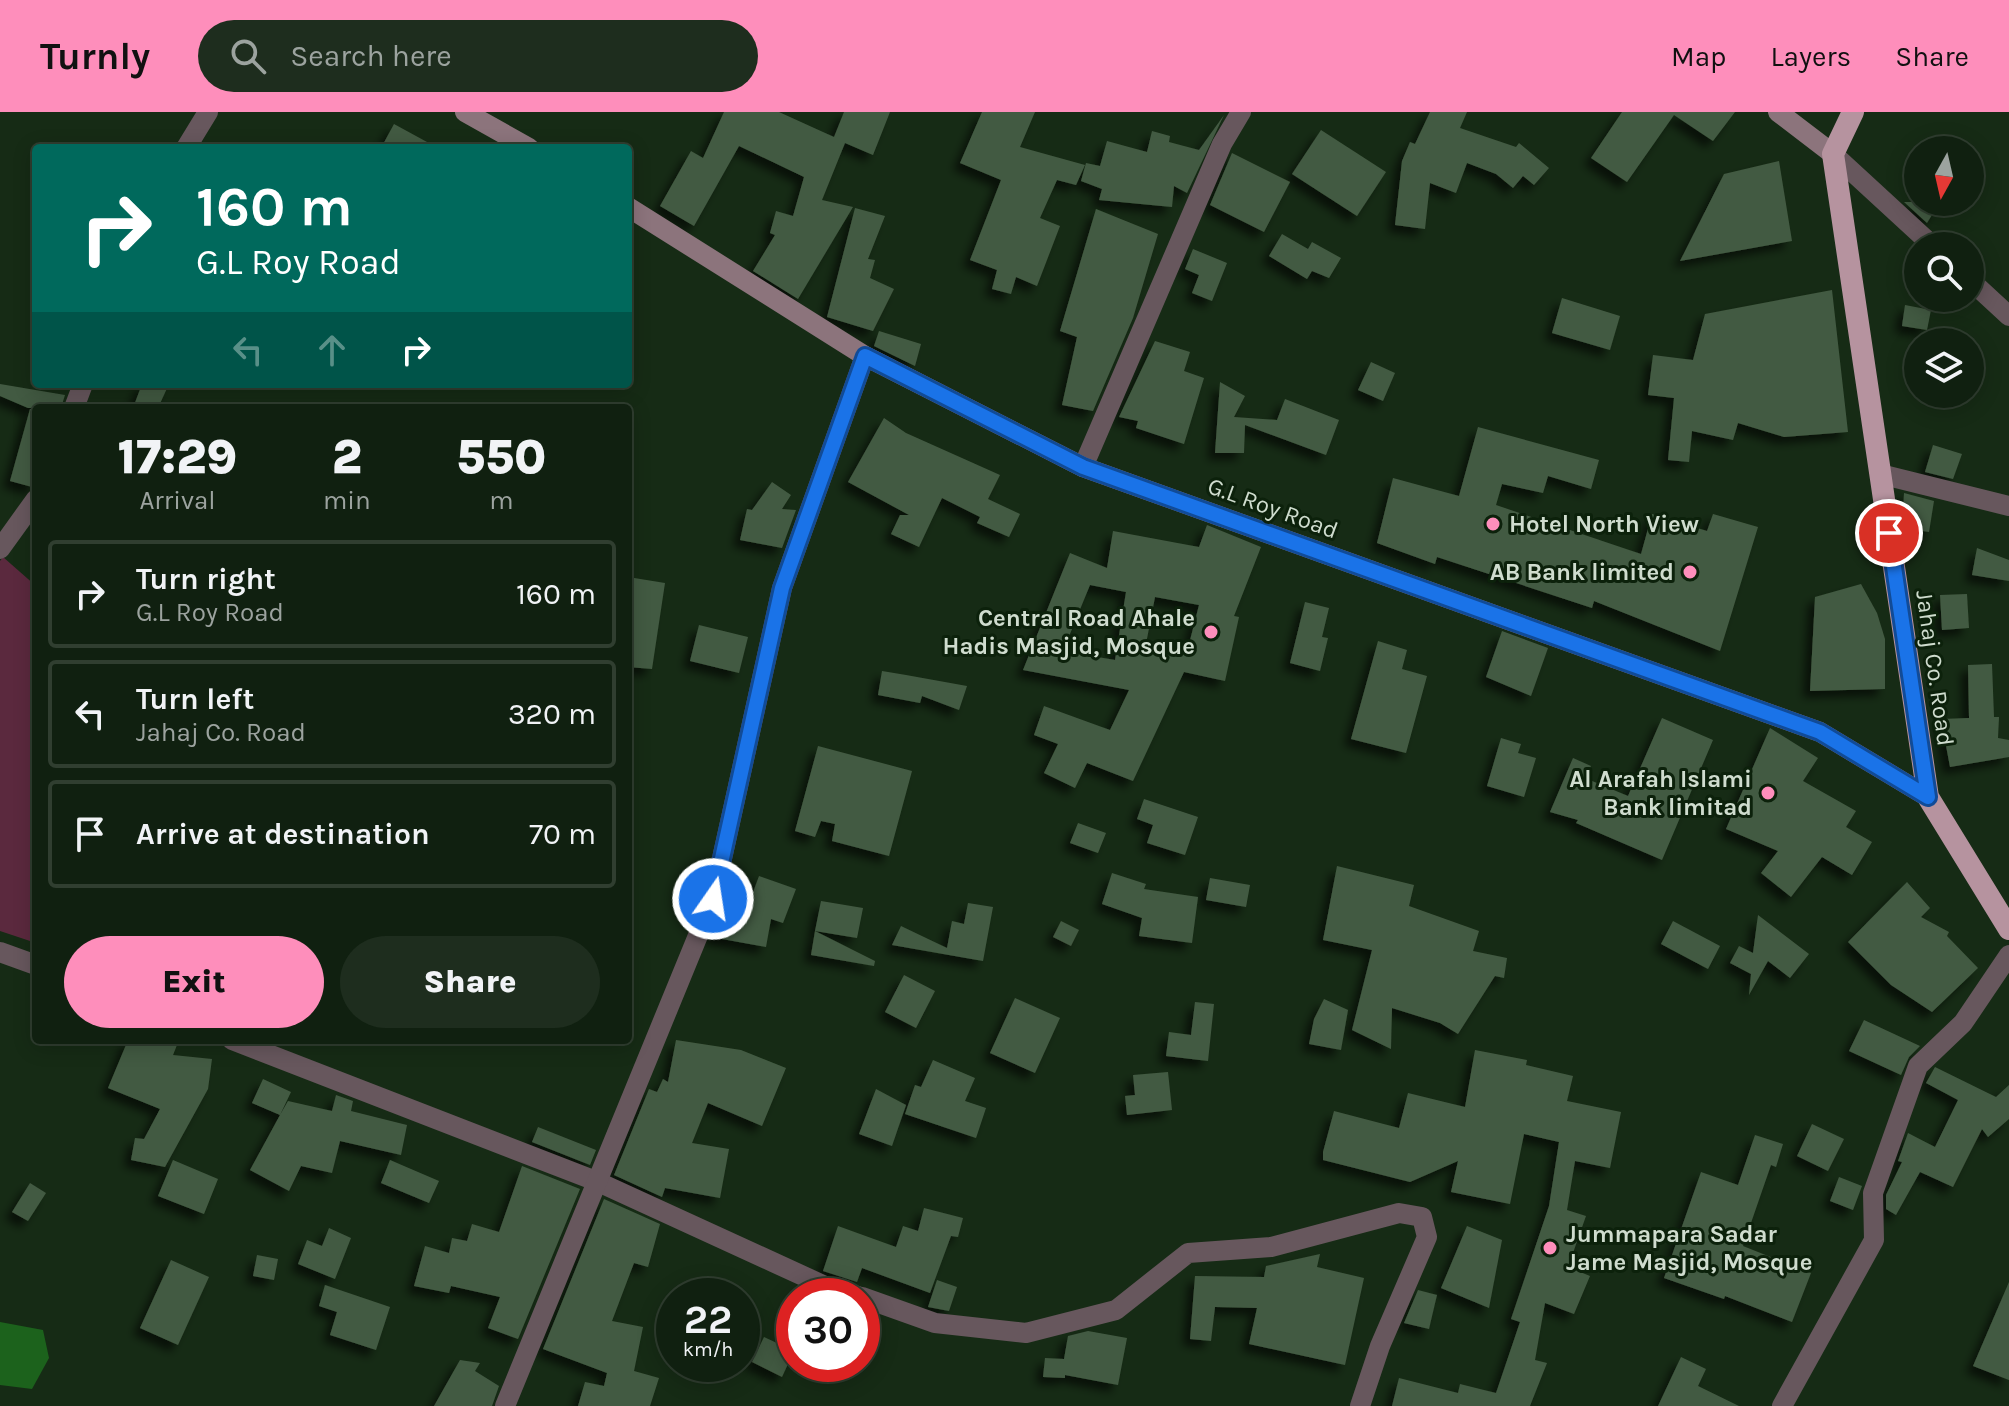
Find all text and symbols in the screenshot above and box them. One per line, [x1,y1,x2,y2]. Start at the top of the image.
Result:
search box [198,20,758,92]
text: Turnly [40,34,150,79]
icon: search [226,34,270,78]
text: Search here [290,38,452,74]
text: Map [1671,40,1726,73]
text: Layers [1770,40,1851,73]
text: Share [1895,40,1969,73]
north arrow [1904,136,1984,216]
map controls [1904,136,1984,408]
text: 160 m [196,174,353,239]
icon: right [64,176,168,280]
button: search [1904,232,1984,312]
text: G.L Roy Road [196,241,401,283]
icon: left [226,328,270,372]
icon: ahead [310,328,354,372]
icon: right [394,328,438,372]
button: layers [1904,328,1984,408]
text: 17:29 [118,429,237,485]
text: 2 [332,429,362,485]
text: 550 [456,429,546,485]
street label: G.L Roy Road [1204,471,1342,545]
text: Arrival [139,485,216,516]
text: min [323,485,371,516]
text: m [489,485,514,516]
pin [1855,499,1923,567]
place label: Hotel North View [1509,510,1699,538]
icon: arrive [1867,511,1911,555]
marker: Hotel North View [1484,515,1502,533]
place label: AB Bank limited [1490,558,1674,586]
text: Turn right [136,561,276,597]
marker: AB Bank limited [1681,563,1699,581]
icon: right [68,572,112,616]
text: 160 m [516,576,596,612]
street label: Jahaj Co. Road [1910,588,1960,748]
text: G.L Roy Road [136,597,284,628]
place label: Central Road Ahale Hadis Masjid, Mosque [943,604,1195,660]
marker: Central Road Ahale Hadis Masjid, Mosque [1202,623,1220,641]
text: Turn left [136,681,254,717]
icon: left [68,692,112,736]
text: 320 m [508,696,596,732]
text: Jahaj Co. Road [136,717,306,748]
place label: Al Arafah Islami Bank limitad [1569,765,1752,821]
marker: Al Arafah Islami Bank limitad [1759,784,1777,802]
icon: arrive [68,812,112,856]
text: Arrive at destination [136,816,430,852]
text: 70 m [529,816,596,852]
position arrow [671,857,755,941]
button: Exit [64,936,324,1028]
button: Share [340,936,600,1028]
place label: Jummapara Sadar Jame Masjid, Mosque [1566,1220,1812,1276]
marker: Jummapara Sadar Jame Masjid, Mosque [1541,1239,1559,1257]
speed limit sign: 30 [776,1278,880,1382]
text: 22 [684,1296,732,1343]
text: km/h [683,1338,733,1361]

